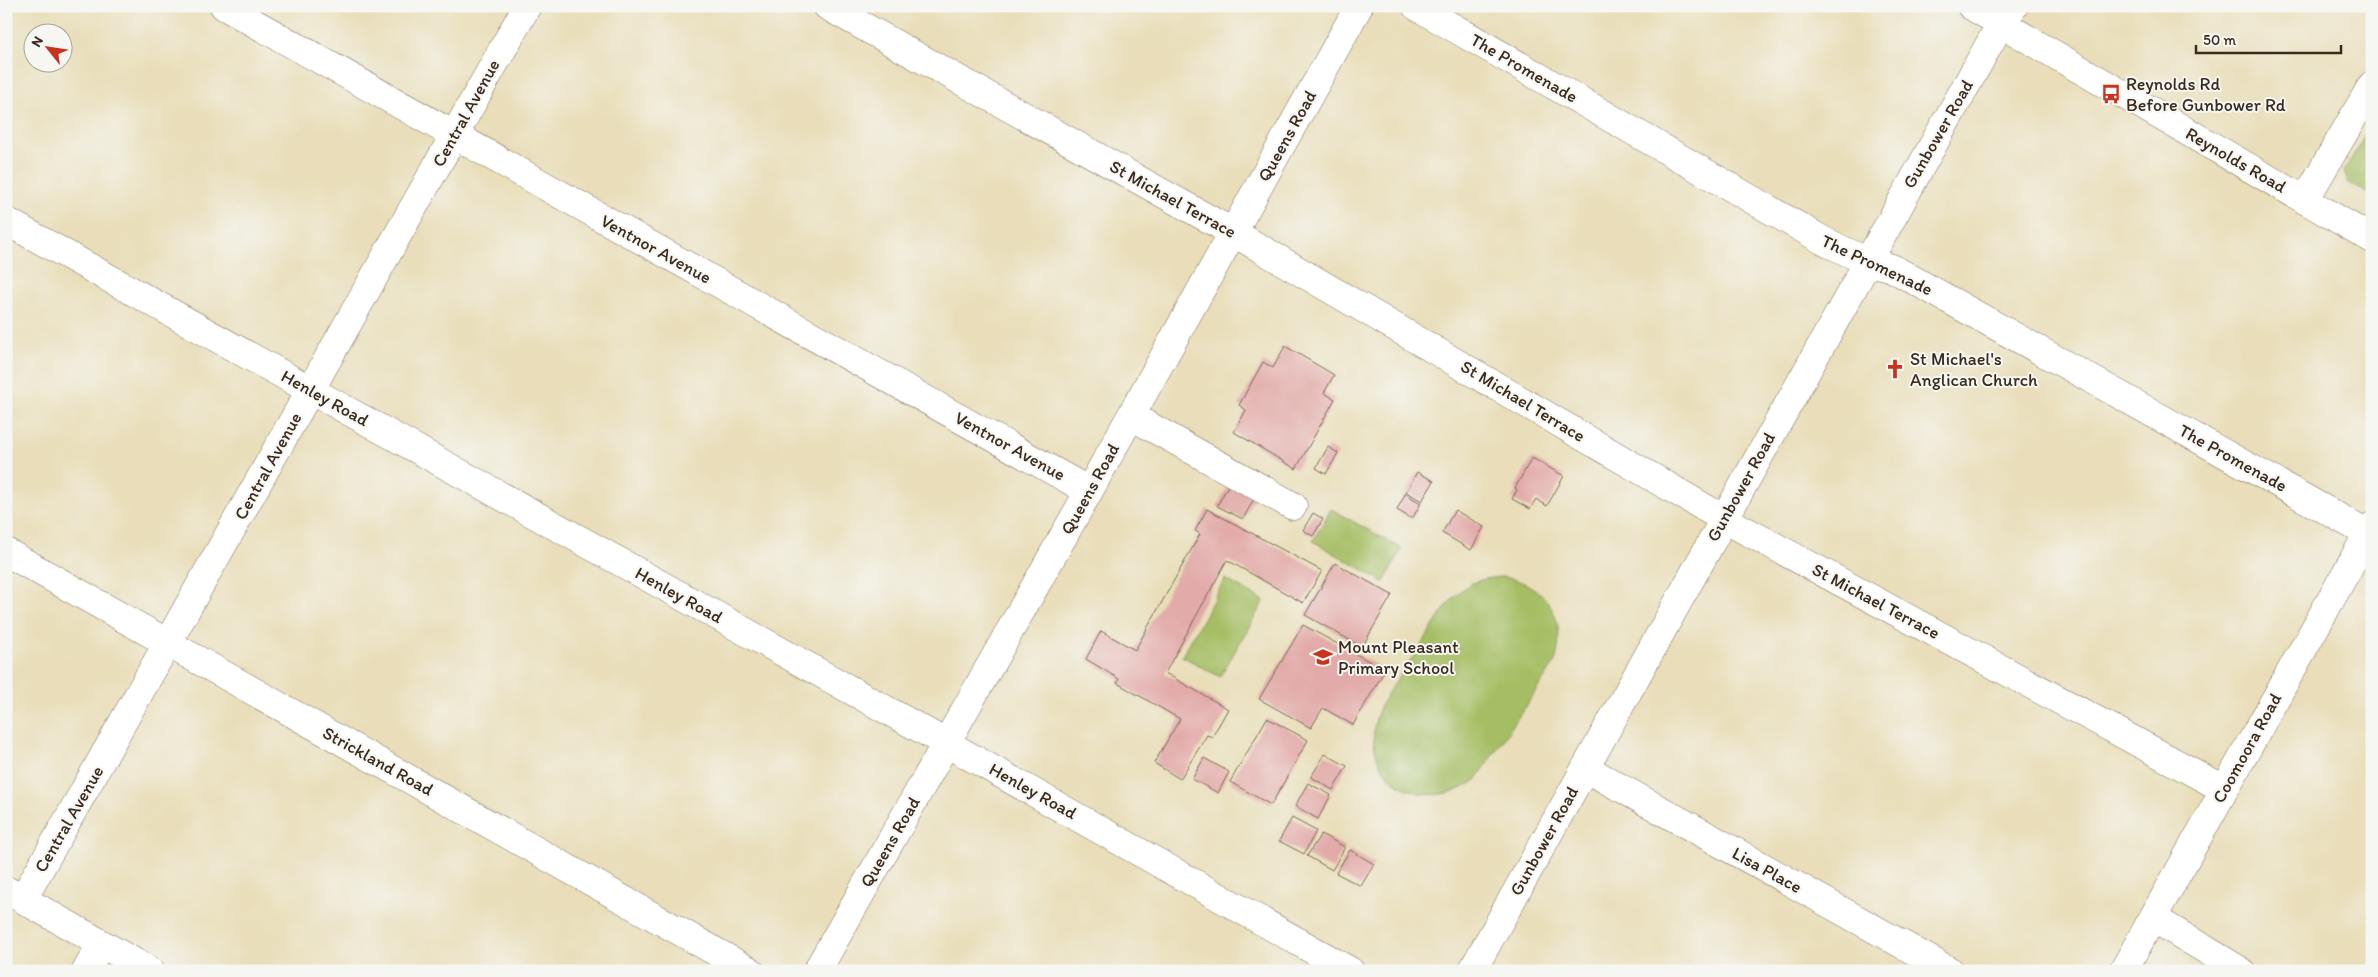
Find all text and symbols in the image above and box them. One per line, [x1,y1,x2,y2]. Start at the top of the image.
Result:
north arrow [22,22,72,72]
scale bar [2196,22,2340,54]
street label: The Promenade [1466,28,1582,108]
text: 50 m [2203,31,2236,49]
text: N [27,33,47,50]
street label: Central Avenue [427,55,505,171]
place label: Reynolds Rd Before Gunbower Rd [2126,73,2286,116]
street label: Gunbower Road [1898,76,1978,192]
bus stop icon: Reynolds Rd Before Gunbower Rd [2100,83,2122,105]
street label: Queens Road [1253,86,1321,186]
street label: Reynolds Road [2182,122,2291,198]
street label: St Michael Terrace [1106,155,1240,243]
street label: Ventnor Avenue [597,210,715,288]
street label: The Promenade [1818,230,1936,300]
place label: St Michael's Anglican Church [1910,348,2038,391]
street label: St Michael Terrace [1457,355,1589,447]
church icon: St Michael's Anglican Church [1884,358,1906,380]
street label: Henley Road [277,365,373,431]
street label: Ventnor Avenue [951,407,1069,485]
street label: Central Avenue [229,408,307,524]
street label: The Promenade [2175,419,2291,497]
street label: Gunbower Road [1702,428,1780,546]
street label: Queens Road [1056,439,1124,539]
street label: St Michael Terrace [1808,558,1944,644]
street label: Henley Road [631,562,727,628]
place label: Mount Pleasant Primary School [1338,636,1459,679]
school or university icon: Mount Pleasant Primary School [1312,646,1334,668]
street label: Coomoora Road [2208,689,2286,807]
street label: Strickland Road [319,722,438,801]
street label: Henley Road [985,758,1081,824]
street label: Central Avenue [30,762,108,876]
street label: Gunbower Road [1505,782,1583,900]
street label: Queens Road [855,793,925,891]
street label: Lisa Place [1728,842,1806,898]

